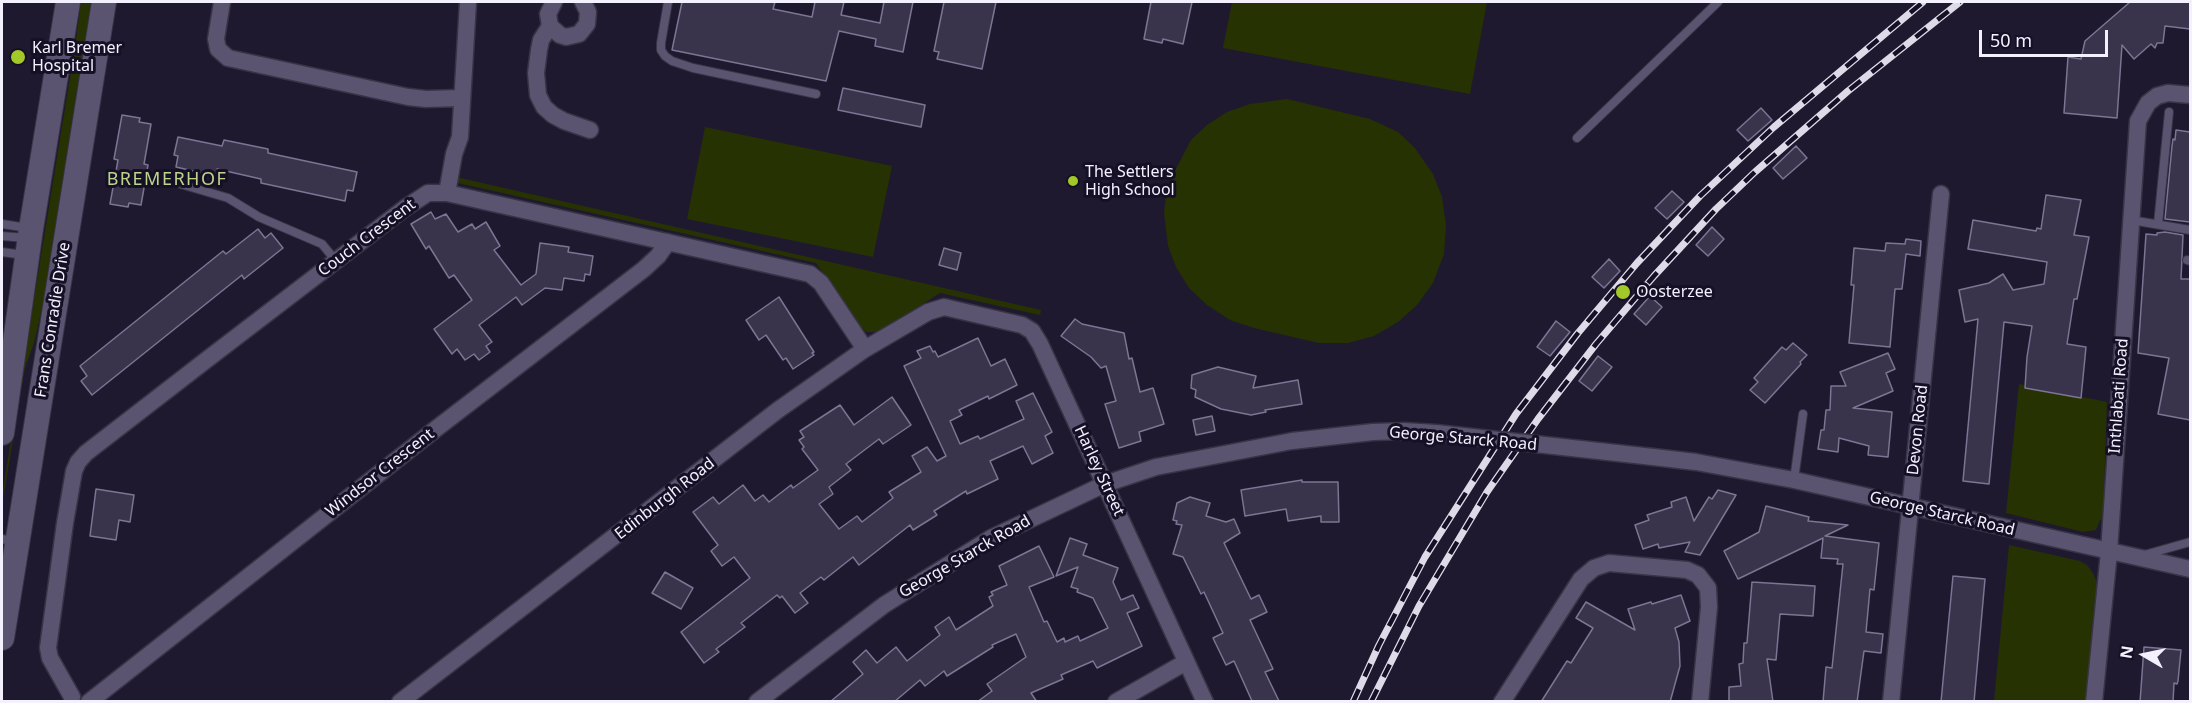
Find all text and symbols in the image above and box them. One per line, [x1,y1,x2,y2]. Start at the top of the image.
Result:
scale bar [1982,18,2111,56]
text: 50 m [1990,28,2032,52]
place label: Karl Bremer Hospital [32,38,122,76]
marker: Karl Bremer Hospital [9,48,27,66]
place label: The Settlers High School [1085,162,1175,200]
district label: BREMERHOF [107,169,227,191]
marker: The Settlers High School [1066,174,1080,188]
street label: Couch Crescent [315,195,419,281]
street label: Frans Conradie Drive [31,241,75,399]
place label: Oosterzee [1636,282,1713,302]
marker: Oosterzee [1614,283,1632,301]
street label: Inthlabati Road [2105,338,2133,454]
street label: Devon Road [1904,384,1932,476]
street label: Harley Street [1070,423,1128,519]
street label: George Starck Road [1388,423,1538,455]
street label: Windsor Crescent [322,425,438,521]
street label: Edinburgh Road [611,454,719,544]
street label: George Starck Road [1868,488,2016,540]
street label: George Starck Road [896,512,1034,602]
north arrow [2114,625,2174,685]
text: N [2114,644,2138,660]

